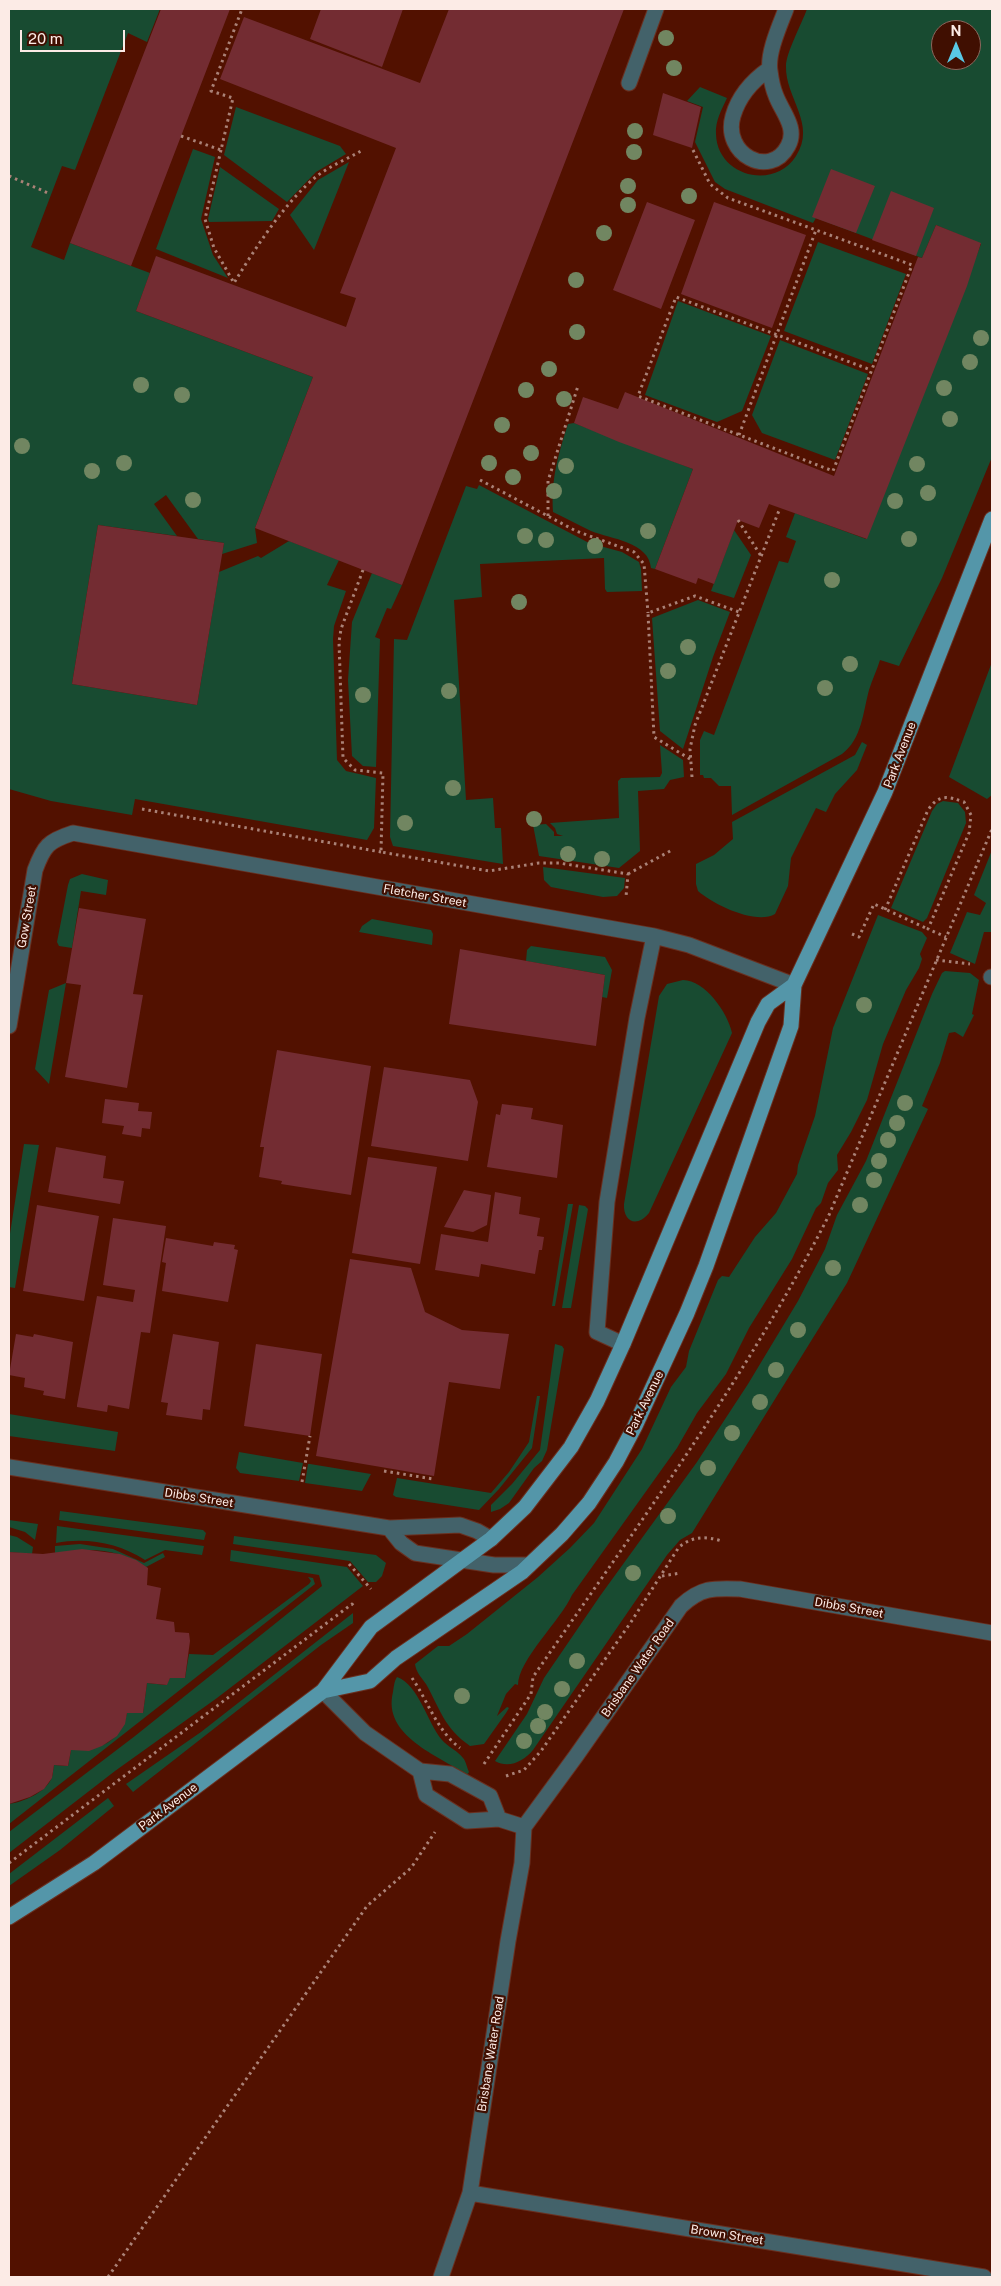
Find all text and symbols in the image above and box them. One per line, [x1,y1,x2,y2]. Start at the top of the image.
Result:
scale bar [22,20,128,52]
north arrow [931,20,981,70]
text: N [951,23,961,39]
text: 20 m [28,30,63,47]
street label: Park Avenue [881,720,919,790]
street label: Fletcher Street [382,882,468,910]
street label: Gow Street [14,885,40,949]
street label: Park Avenue [623,1369,667,1437]
street label: Dibbs Street [163,1485,235,1511]
street label: Dibbs Street [813,1595,885,1621]
street label: Brisbane Water Road [599,1616,677,1720]
street label: Park Avenue [136,1780,200,1834]
street label: Brisbane Water Road [475,1995,507,2113]
street label: Brown Street [690,2222,764,2248]

